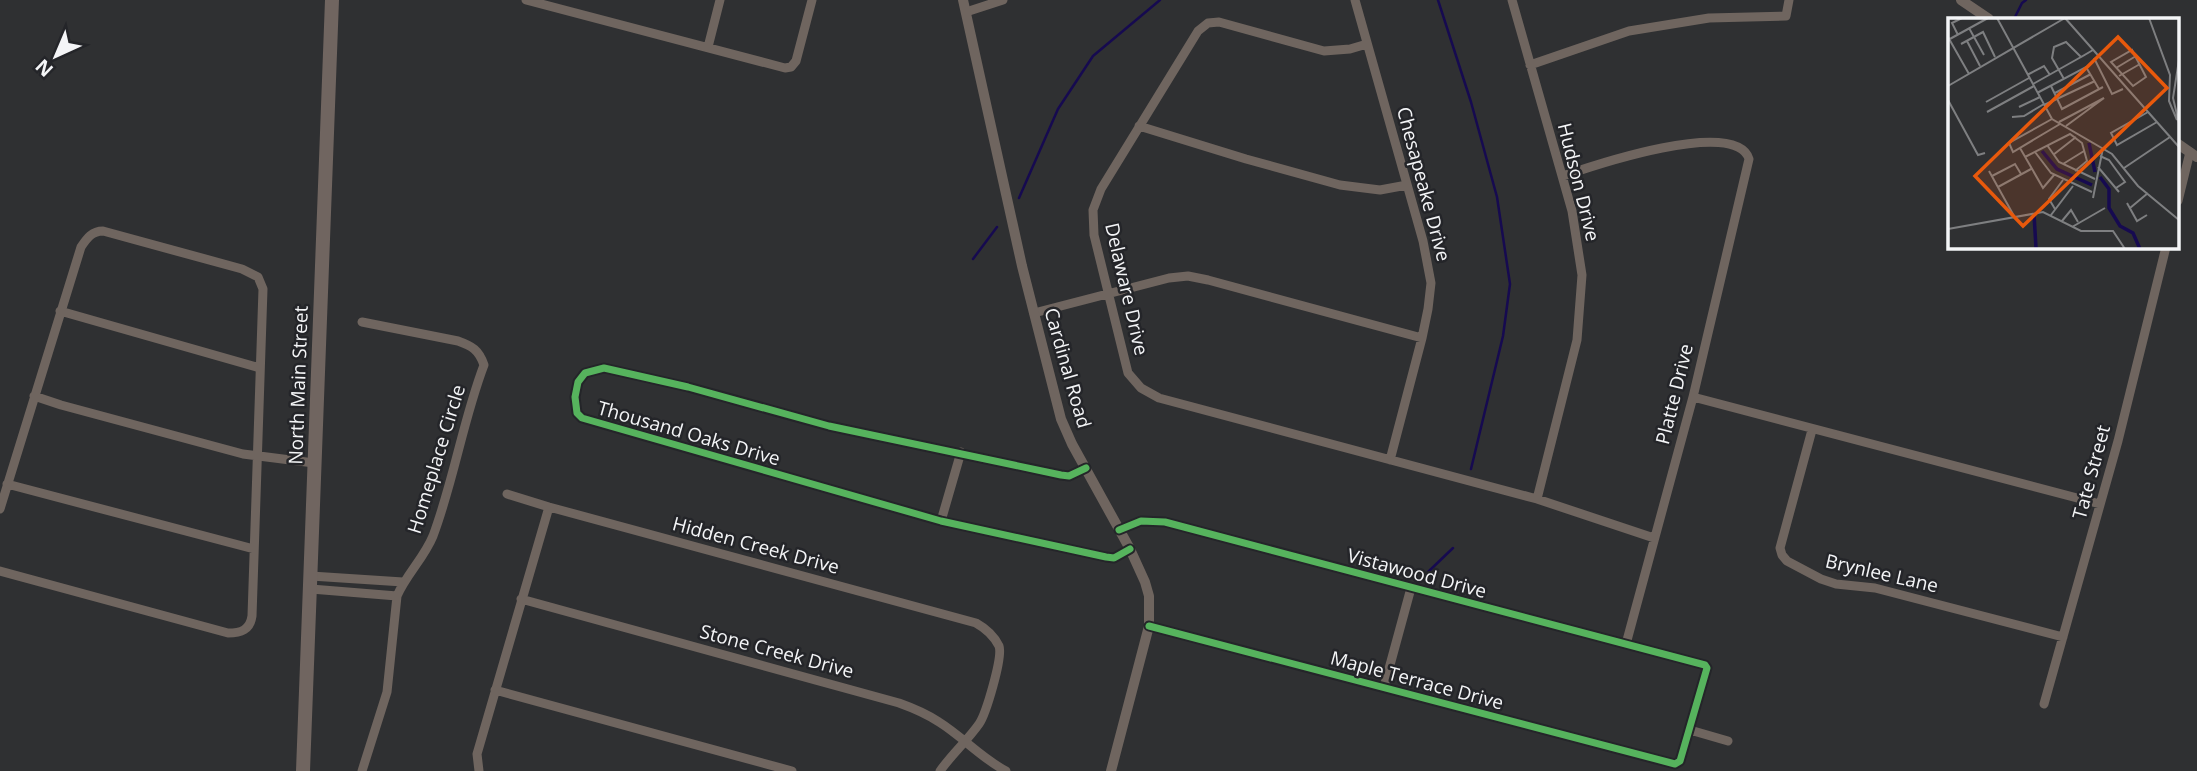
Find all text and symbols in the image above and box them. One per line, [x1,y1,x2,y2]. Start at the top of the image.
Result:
inset map [1948,18,2180,248]
north arrow [21,21,91,91]
text: N [30,54,59,83]
street label: Chesapeake Drive [1391,104,1457,264]
street label: Hudson Drive [1552,120,1606,244]
street label: Delaware Drive [1099,220,1155,358]
street label: North Main Street [282,305,314,465]
street label: Cardinal Road [1038,305,1098,431]
street label: Platte Drive [1649,341,1699,447]
street label: Homeplace Circle [401,381,471,537]
street label: Thousand Oaks Drive [595,394,783,472]
street label: Tate Street [2066,422,2116,522]
street label: Hidden Creek Drive [670,510,842,580]
street label: Vistawood Drive [1344,542,1490,604]
street label: Brynlee Lane [1823,547,1941,599]
street label: Stone Creek Drive [697,618,857,684]
street label: Maple Terrace Drive [1328,644,1506,716]

